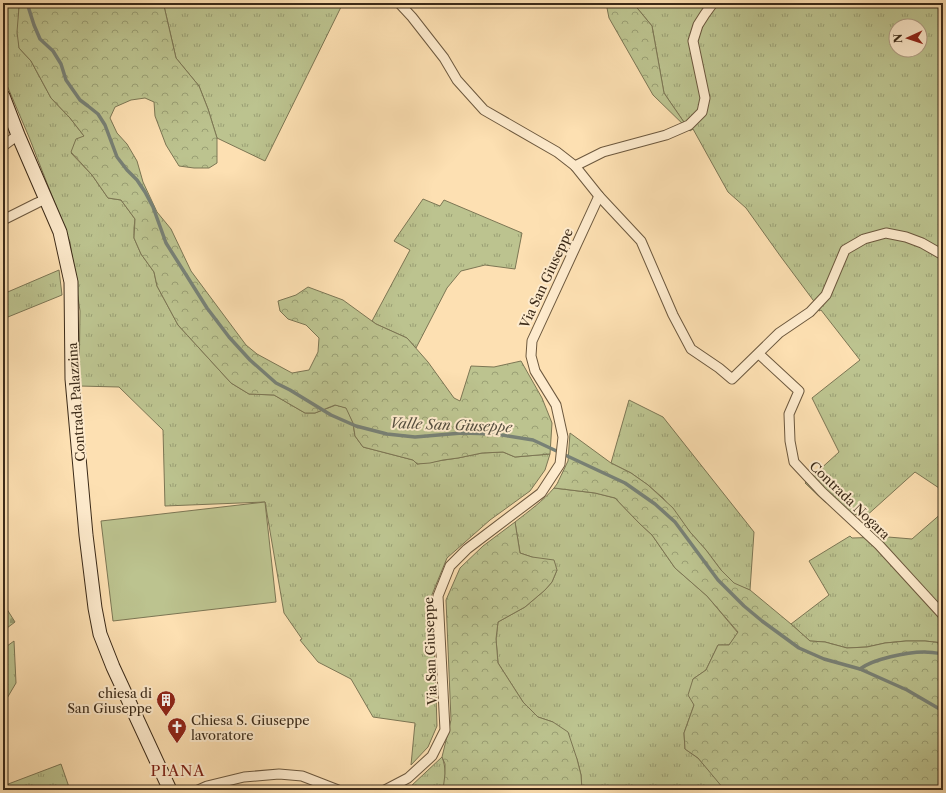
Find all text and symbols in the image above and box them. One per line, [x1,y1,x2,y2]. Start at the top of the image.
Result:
north arrow [888,18,928,58]
text: N [891,33,905,44]
street label: Via San Giuseppe [515,226,576,331]
street label: Contrada Palazzina [64,342,88,462]
water label: Valle San Giuseppe [390,414,514,436]
street label: Contrada Nogara [807,458,894,542]
street label: Via San Giuseppe [420,597,440,706]
place label: chiesa di San Giuseppe [67,685,152,716]
building icon: chiesa di San Giuseppe [155,689,177,717]
place label: Chiesa S. Giuseppe lavoratore [191,712,310,743]
church icon: Chiesa S. Giuseppe lavoratore [166,716,188,744]
district label: PIANA [150,761,206,780]

